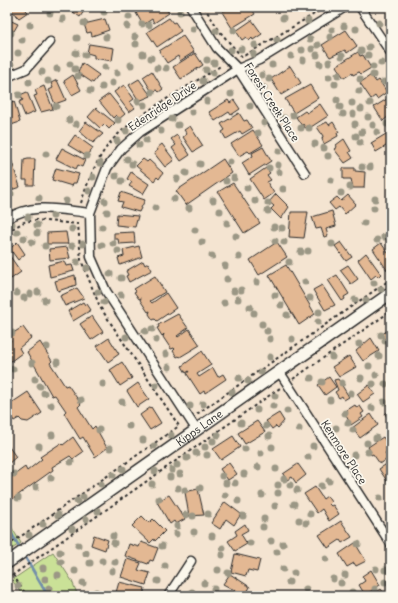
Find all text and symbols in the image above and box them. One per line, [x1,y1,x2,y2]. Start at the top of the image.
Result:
street label: Forest Creek Place [241,60,303,144]
street label: Edenridge Drive [125,78,199,134]
street label: Kipps Lane [173,407,225,449]
street label: Kenmore Place [318,417,370,487]

